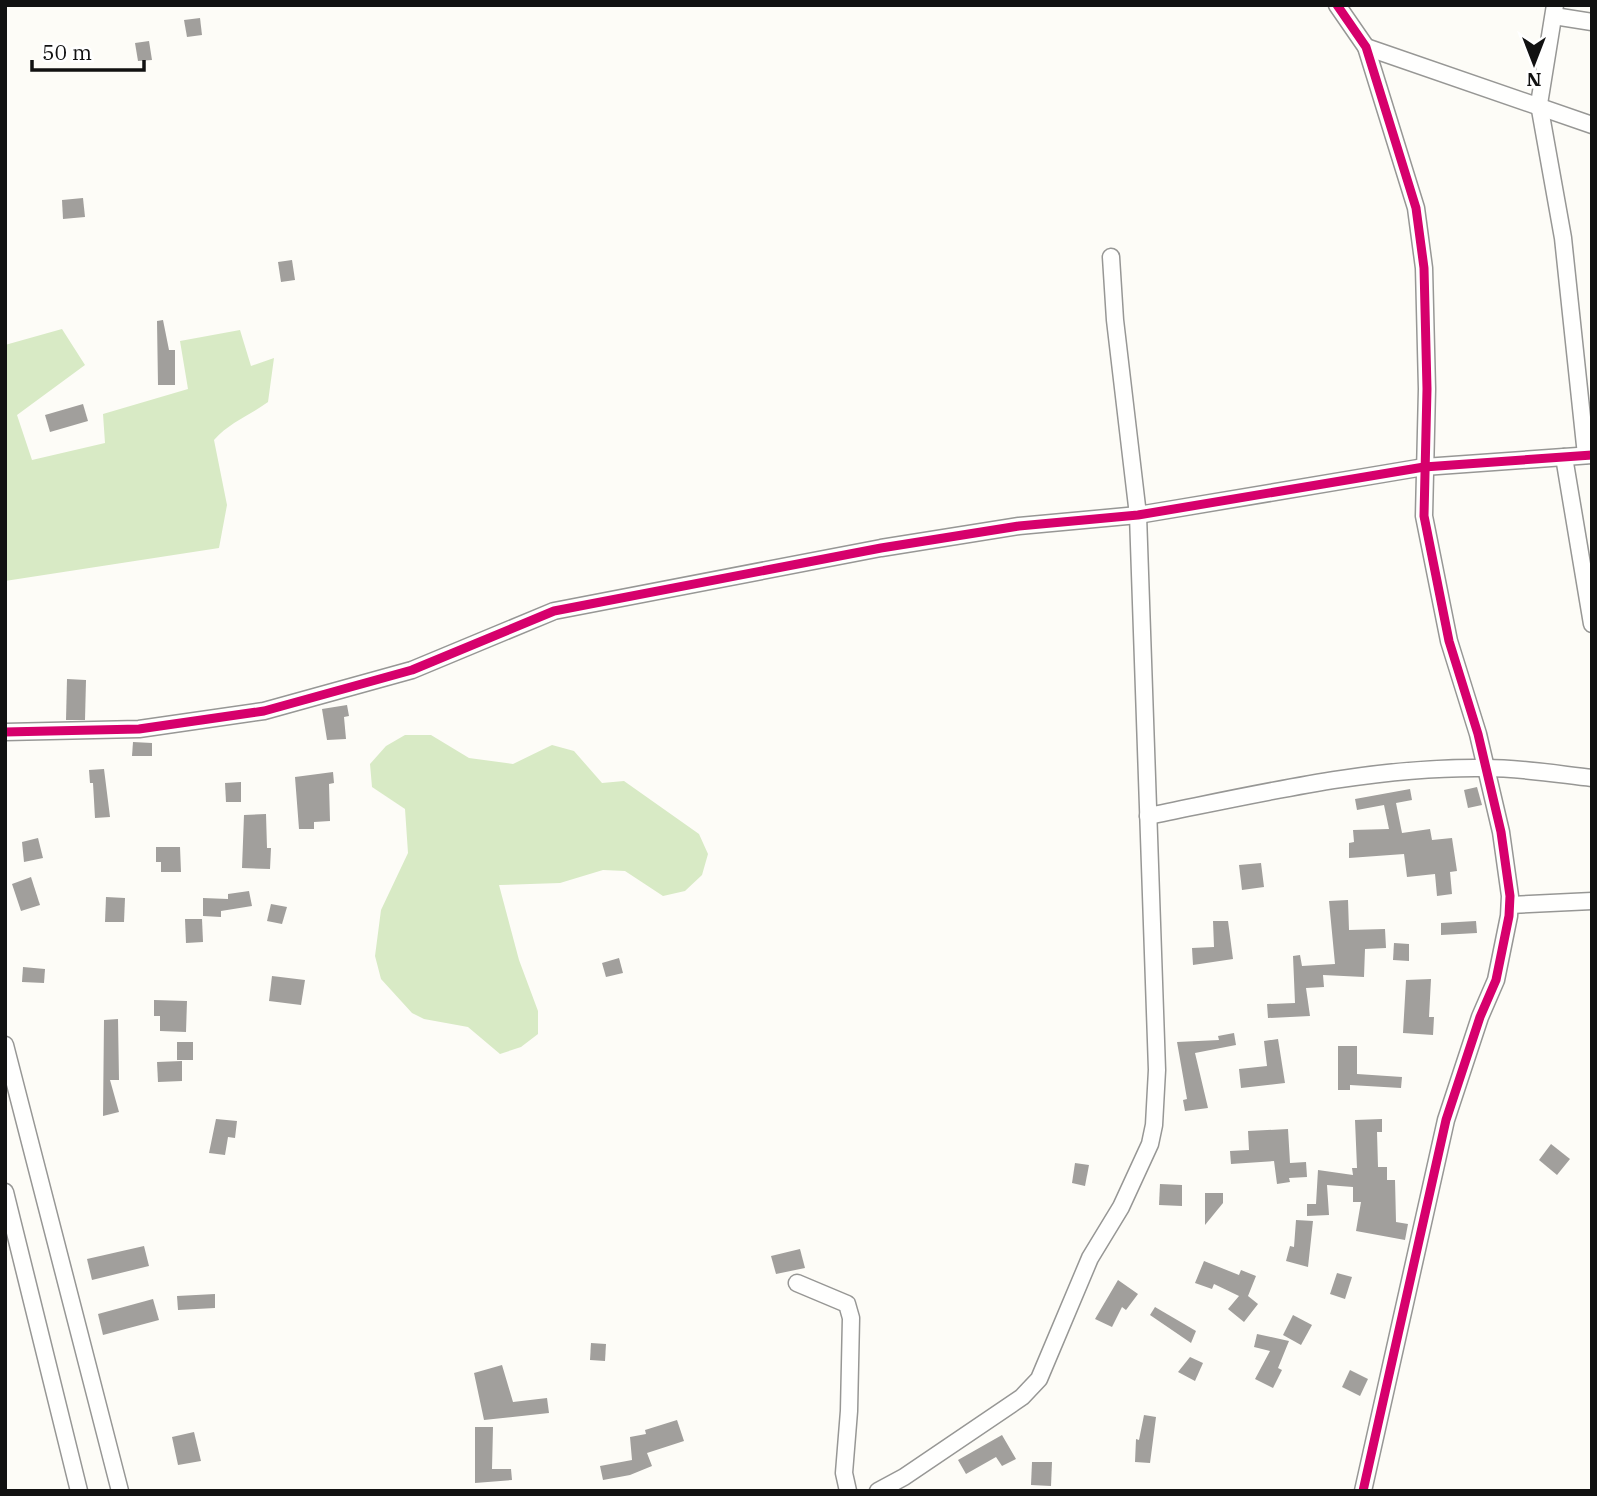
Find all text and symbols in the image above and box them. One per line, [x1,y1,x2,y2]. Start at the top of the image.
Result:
scale bar [32,28,144,72]
north arrow [1499,28,1569,98]
text: 50 m [42,38,92,66]
text: N [1526,68,1542,92]

